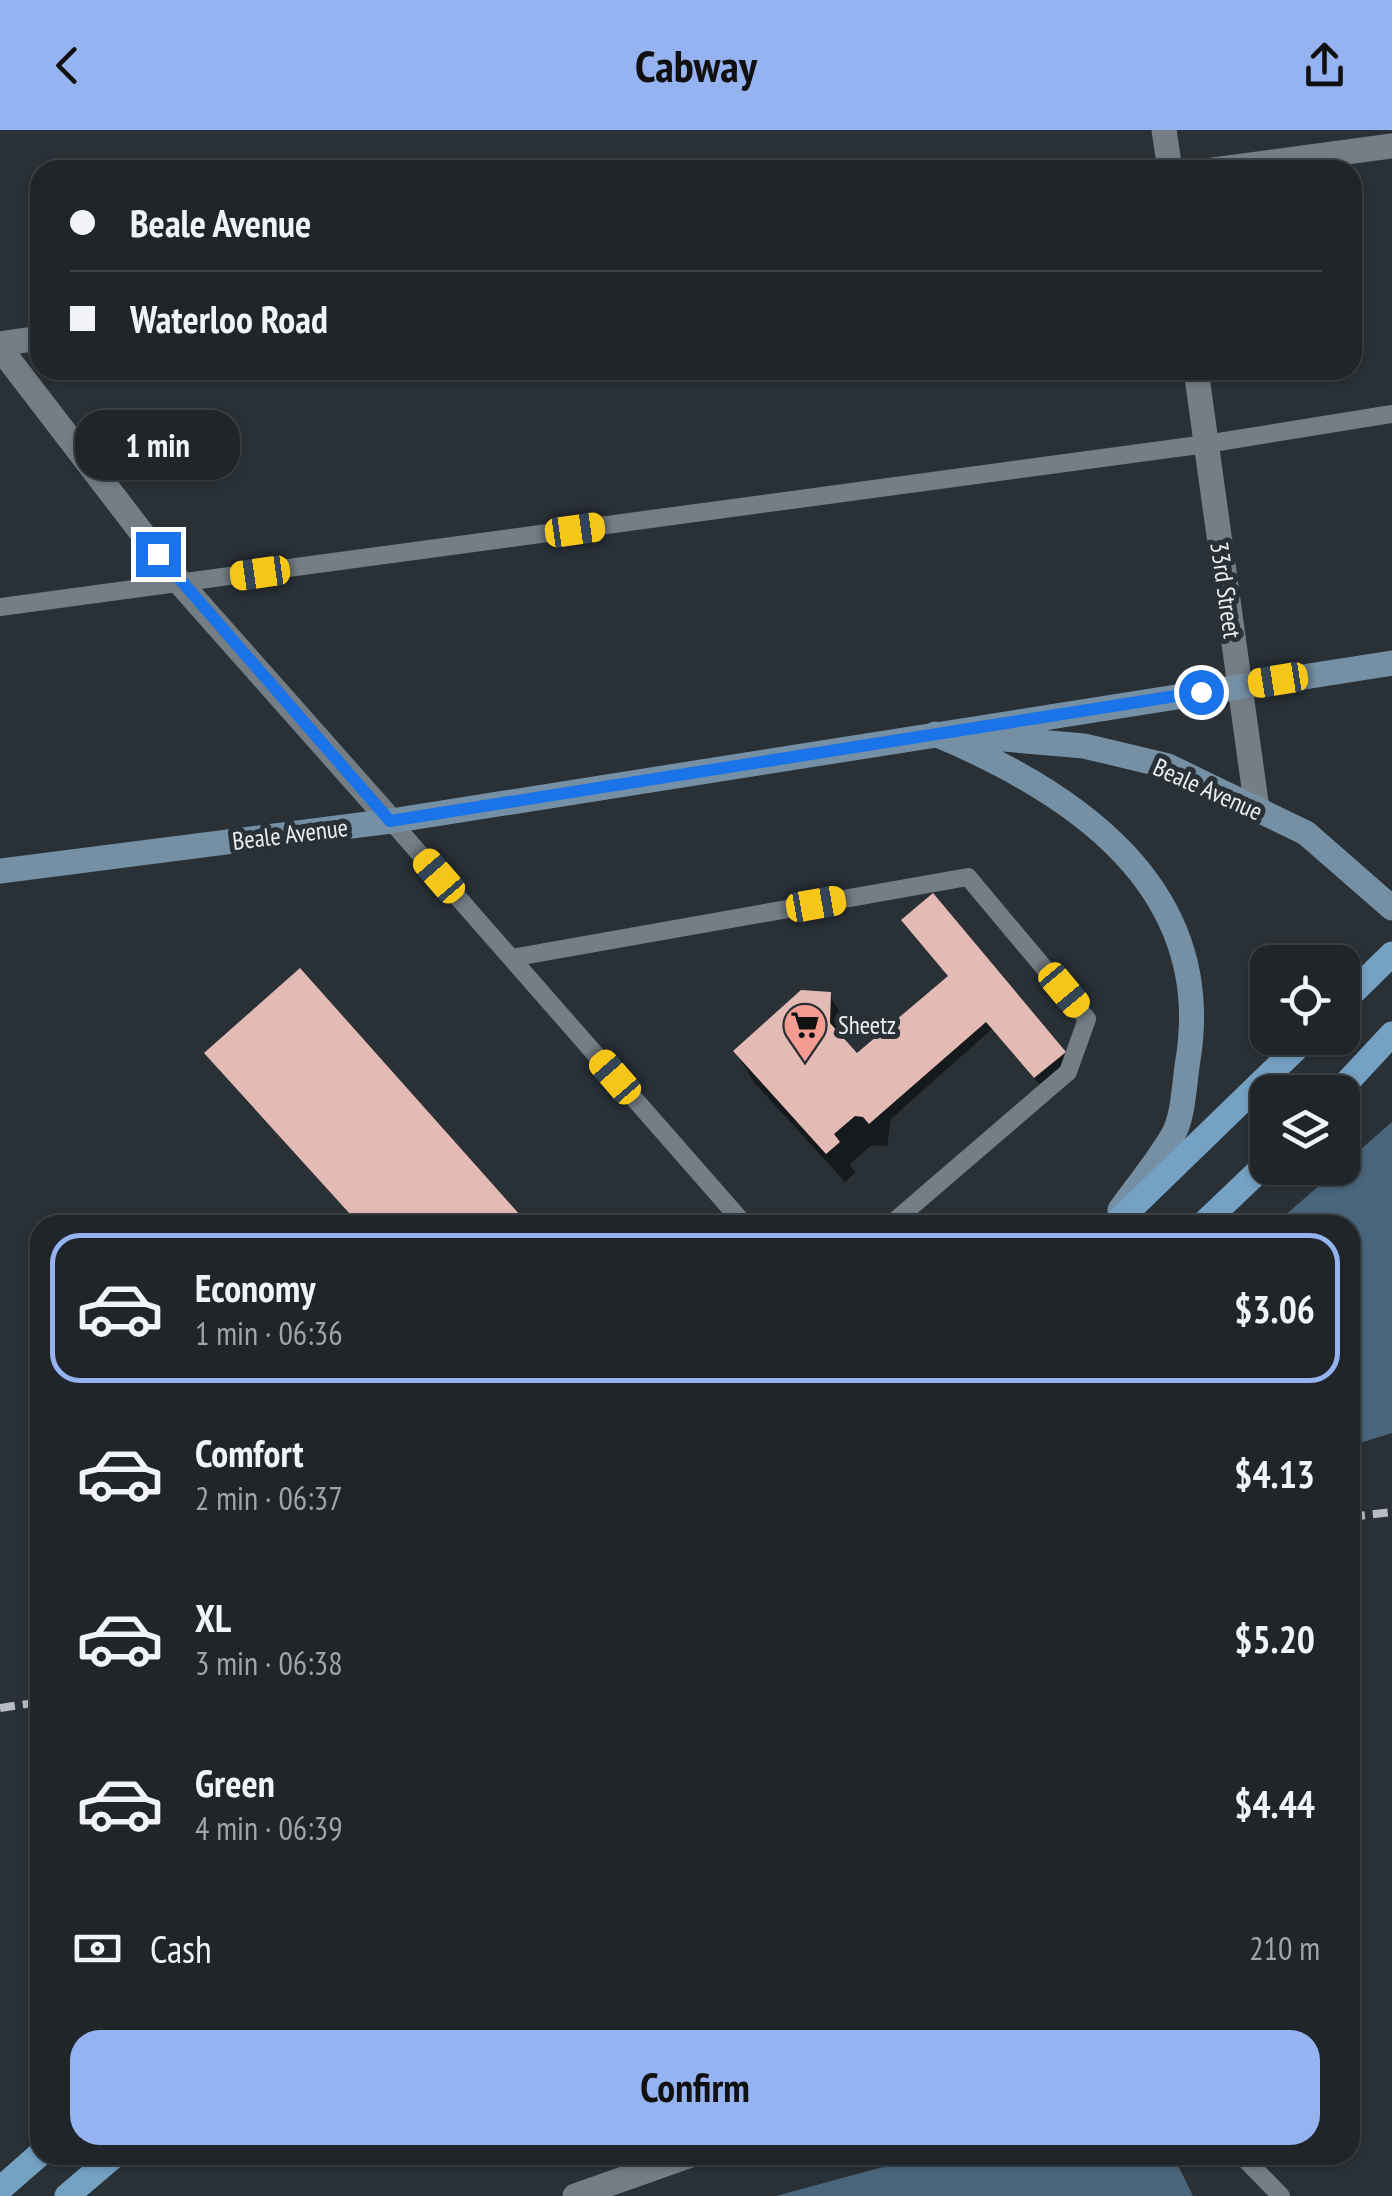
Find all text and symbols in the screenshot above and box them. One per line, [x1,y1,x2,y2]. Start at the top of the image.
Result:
text: Cabway [635,36,757,94]
icon: back [40,38,95,93]
icon: share [1297,38,1352,93]
text: Beale Avenue [130,198,311,247]
text: Waterloo Road [130,294,328,343]
callout: 1 min [76,409,240,479]
text: 1 min [125,424,190,466]
car [543,511,607,549]
route end [136,532,181,577]
street label: 33rd Street [1203,540,1249,640]
car [228,554,292,592]
car [1246,660,1310,700]
route start [1179,670,1224,715]
street label: Beale Avenue [1148,751,1268,827]
street label: Beale Avenue [230,811,350,857]
car [408,844,470,908]
car [784,884,848,924]
map controls [1250,945,1360,1185]
button: locate [1250,945,1360,1055]
car [1033,957,1095,1023]
supermarket icon: Sheetz [782,1002,828,1063]
place label: Sheetz [838,1009,896,1041]
car [584,1045,646,1109]
button: layers [1250,1075,1360,1185]
icon: car [75,1263,165,1353]
text: Economy [195,1263,315,1312]
text: $3.06 [1234,1284,1315,1333]
text: 1 min · 06:36 [195,1312,343,1354]
icon: car [75,1428,165,1518]
text: Comfort [195,1428,304,1477]
text: $4.13 [1234,1449,1315,1498]
text: 2 min · 06:37 [195,1477,343,1519]
icon: car [75,1593,165,1683]
text: XL [195,1593,231,1642]
text: $5.20 [1234,1614,1315,1663]
text: 3 min · 06:38 [195,1642,343,1684]
icon: car [75,1758,165,1848]
text: Green [195,1758,275,1807]
text: $4.44 [1234,1779,1315,1828]
text: 4 min · 06:39 [195,1807,343,1849]
icon: cash [70,1921,125,1976]
text: Cash [150,1924,212,1973]
text: 210 m [1249,1927,1320,1969]
button: Confirm [70,2030,1320,2145]

